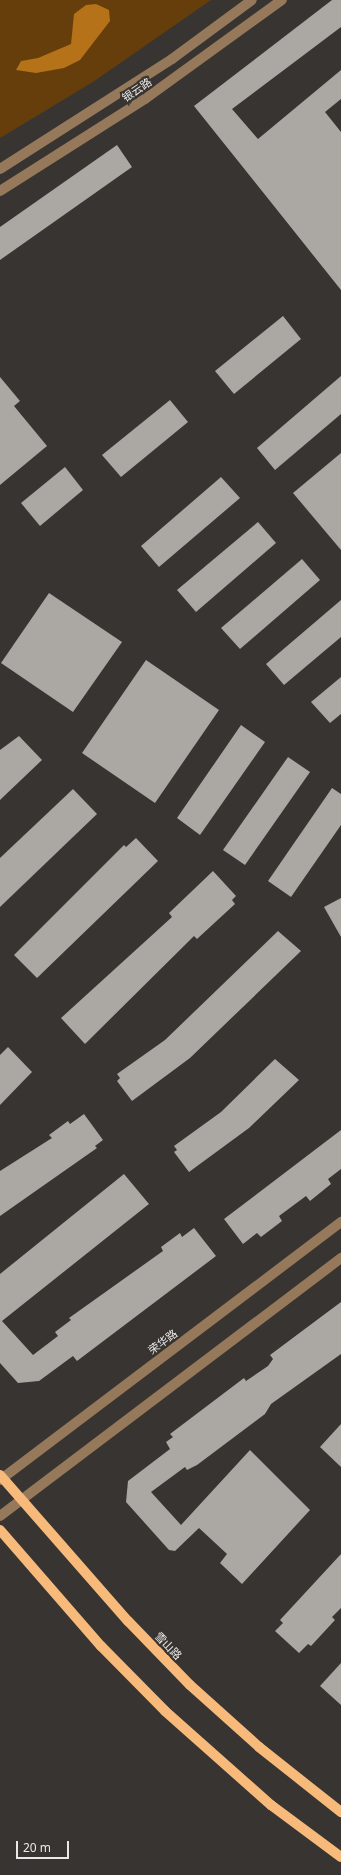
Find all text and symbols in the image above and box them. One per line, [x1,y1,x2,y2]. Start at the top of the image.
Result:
street label: 银云路 [120,75,154,105]
street label: 荣华路 [146,1327,180,1357]
street label: 雪山路 [152,1630,184,1662]
scale bar [18,1833,71,1859]
text: 20 m [23,1839,51,1856]

